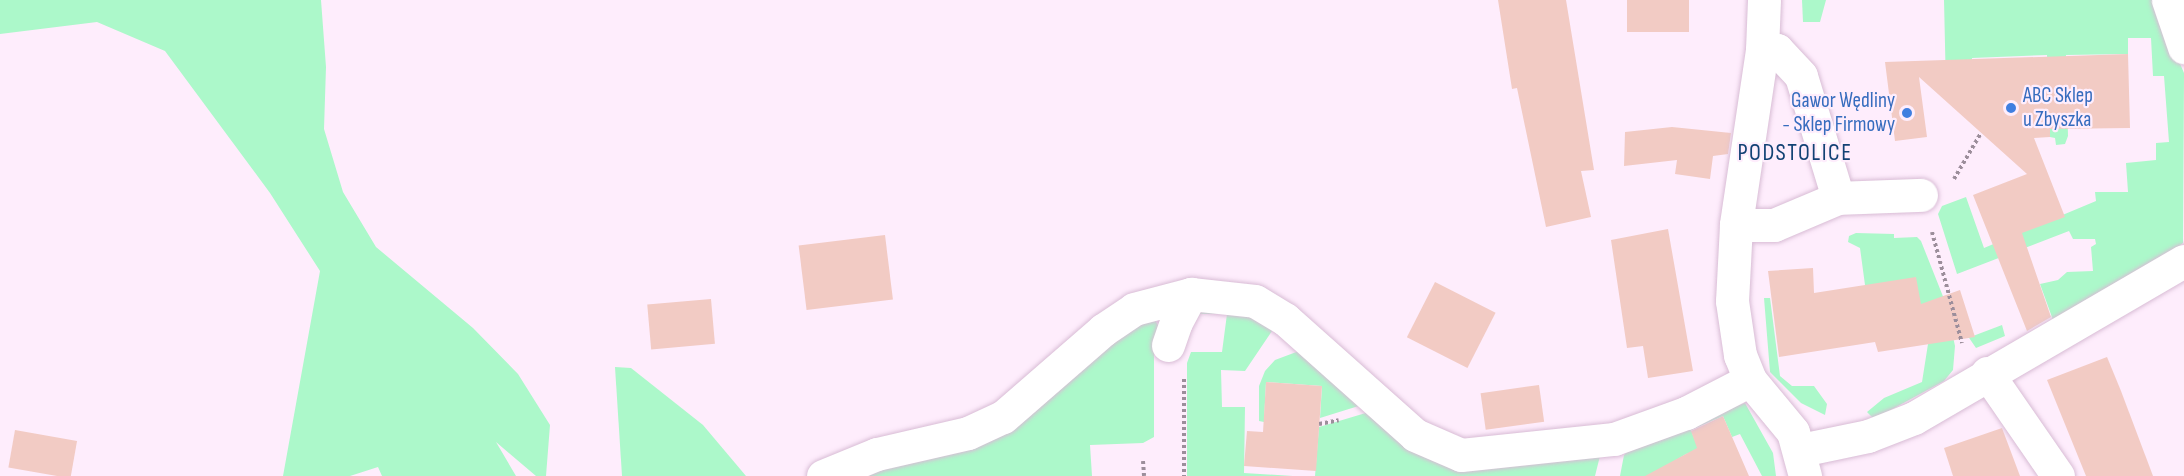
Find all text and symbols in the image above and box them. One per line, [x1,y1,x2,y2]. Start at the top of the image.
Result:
place label: ABC Sklep u Zbyszka [2023,83,2093,133]
place label: Gawor Wędliny - Sklep Firmowy [1782,88,1895,138]
marker: ABC Sklep u Zbyszka [2004,101,2018,115]
marker: Gawor Wędliny - Sklep Firmowy [1900,106,1914,120]
district label: PODSTOLICE [1737,139,1853,167]

